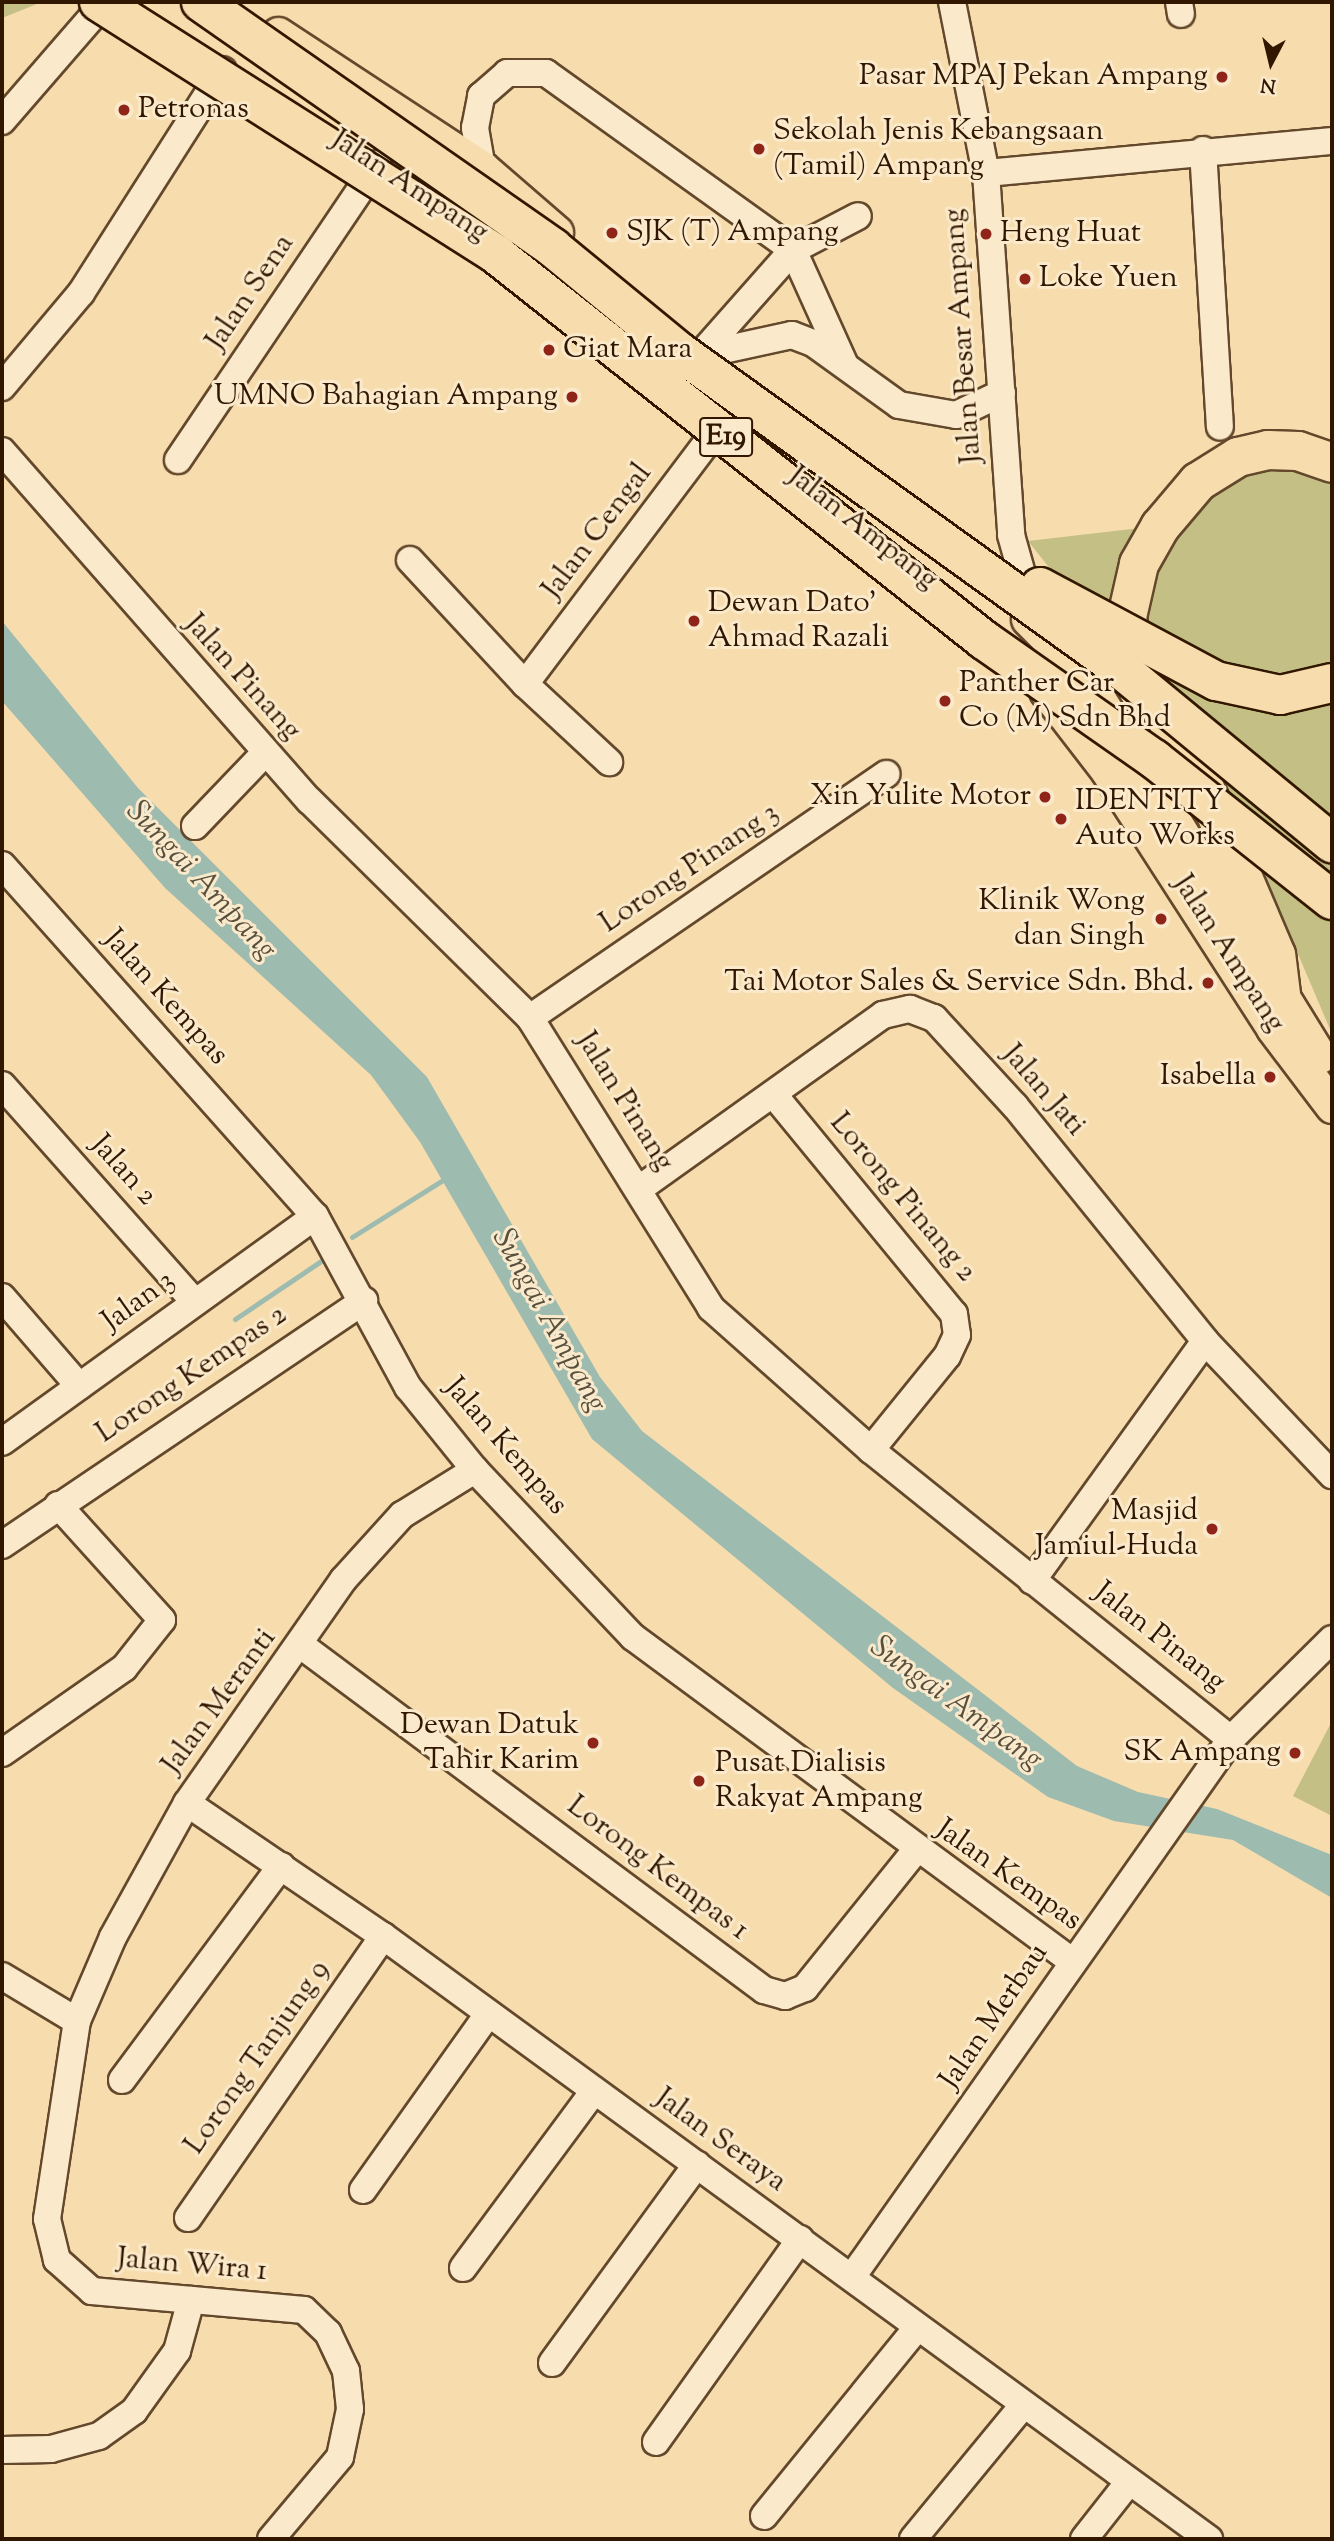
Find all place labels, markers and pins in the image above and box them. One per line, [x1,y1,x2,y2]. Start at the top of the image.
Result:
place label: Pasar MPAJ Pekan Ampang [859,59,1208,95]
marker: Pasar MPAJ Pekan Ampang [1214,69,1230,85]
place label: Petronas [138,92,249,128]
marker: Petronas [116,102,132,118]
place label: Sekolah Jenis Kebangsaan (Tamil) Ampang [773,114,1104,184]
marker: Sekolah Jenis Kebangsaan (Tamil) Ampang [751,141,767,157]
place label: SJK (T) Ampang [626,215,839,251]
place label: Heng Huat [1000,216,1141,252]
marker: SJK (T) Ampang [604,225,620,241]
marker: Heng Huat [978,226,994,242]
place label: Loke Yuen [1039,261,1178,297]
marker: Loke Yuen [1017,271,1033,287]
place label: Giat Mara [563,332,692,368]
marker: Giat Mara [541,342,557,358]
place label: UMNO Bahagian Ampang [214,379,558,415]
marker: UMNO Bahagian Ampang [564,389,580,405]
place label: Dewan Dato' Ahmad Razali [708,586,889,656]
marker: Dewan Dato' Ahmad Razali [686,613,702,629]
place label: Panther Car Co (M) Sdn Bhd [959,666,1171,736]
marker: Panther Car Co (M) Sdn Bhd [937,693,953,709]
place label: Xin Yulite Motor [811,779,1031,815]
place label: IDENTITY Auto Works [1075,784,1235,854]
marker: Xin Yulite Motor [1037,789,1053,805]
marker: IDENTITY Auto Works [1053,811,1069,827]
place label: Klinik Wong dan Singh [979,884,1145,954]
marker: Klinik Wong dan Singh [1151,909,1171,929]
place label: Tai Motor Sales & Service Sdn. Bhd. [724,965,1194,1001]
marker: Tai Motor Sales & Service Sdn. Bhd. [1200,975,1216,991]
place label: Isabella [1160,1059,1256,1095]
marker: Isabella [1262,1069,1278,1085]
place label: Masjid Jamiul-Huda [1035,1494,1198,1564]
marker: Masjid Jamiul-Huda [1204,1521,1220,1537]
place label: Dewan Datuk Tahir Karim [400,1708,579,1778]
marker: Dewan Datuk Tahir Karim [585,1735,601,1751]
place label: SK Ampang [1124,1735,1281,1771]
marker: SK Ampang [1287,1745,1303,1761]
place label: Pusat Dialisis Rakyat Ampang [715,1746,923,1816]
marker: Pusat Dialisis Rakyat Ampang [689,1771,709,1791]

